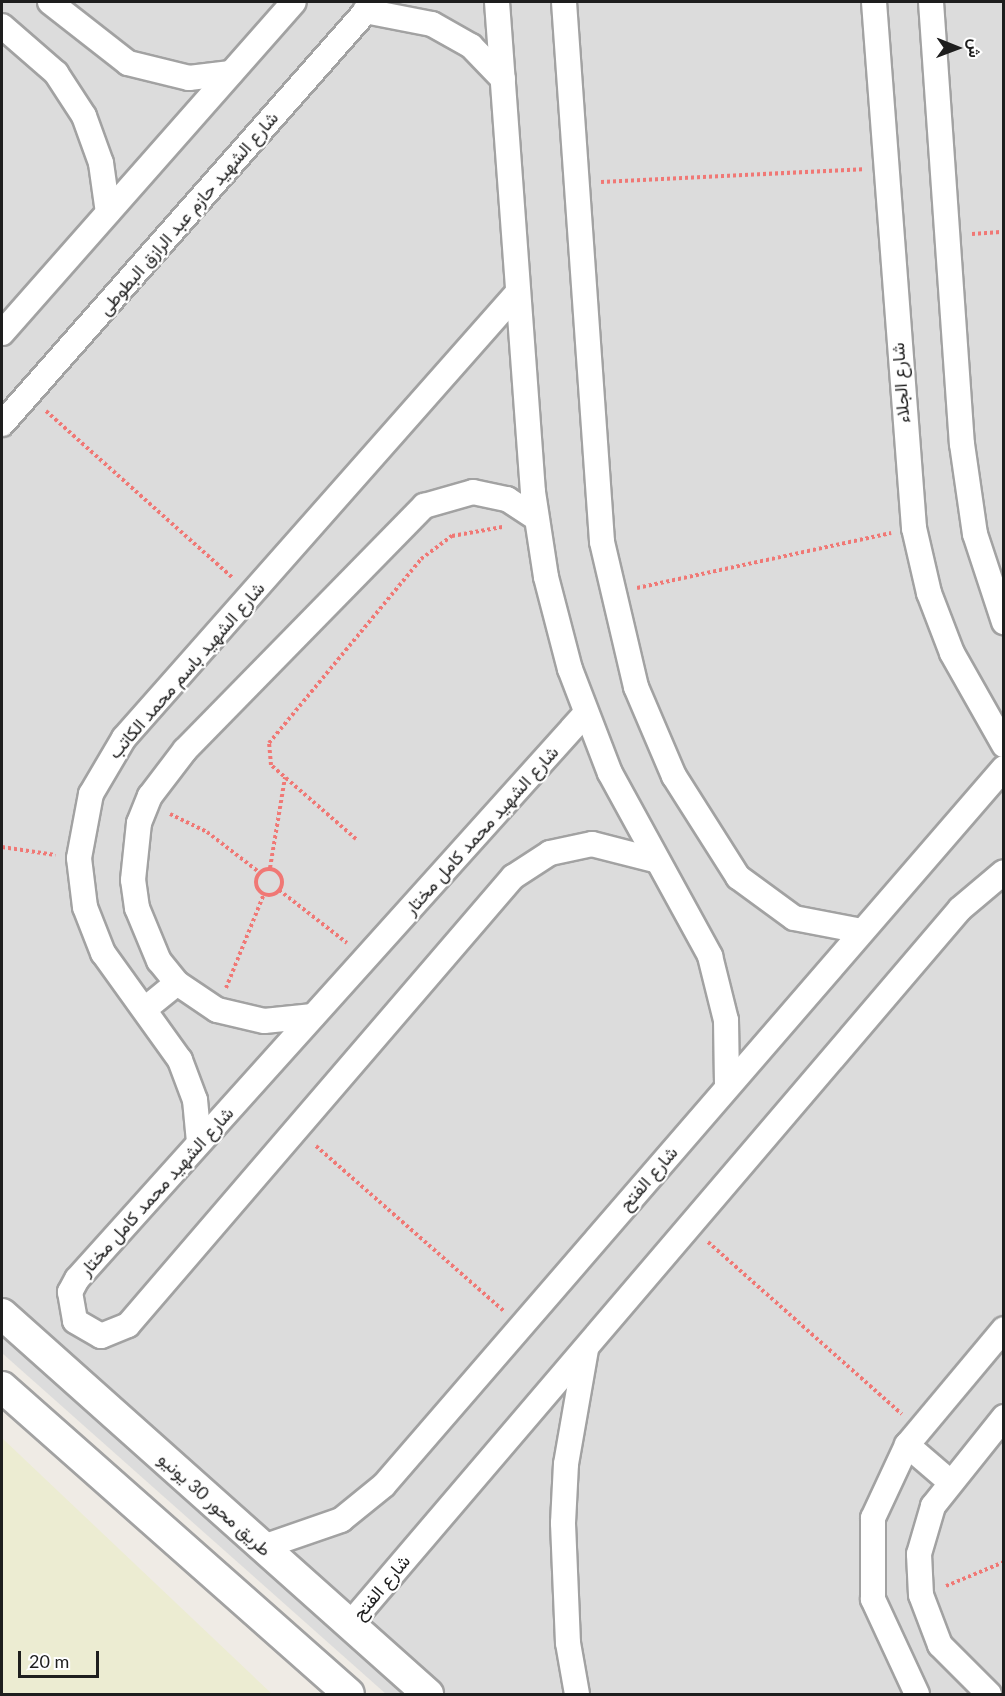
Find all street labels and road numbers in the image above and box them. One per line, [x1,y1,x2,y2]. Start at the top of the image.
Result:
street label: شارع الشهيد حازم عبد الرازق البطوطى [94,107,282,319]
street label: شارع الجلاء [886,342,914,424]
street label: شارع الشهيد باسم محمد الكاتب [103,577,269,763]
street label: شارع الشهيد محمد كامل مختار [399,741,563,919]
street label: شارع الشهيد محمد كامل مختار [74,1102,238,1280]
street label: شارع الفتح [614,1141,682,1215]
street label: طريق محور 30 يونيو [154,1448,276,1560]
street label: شارع الفتح [348,1550,414,1624]

